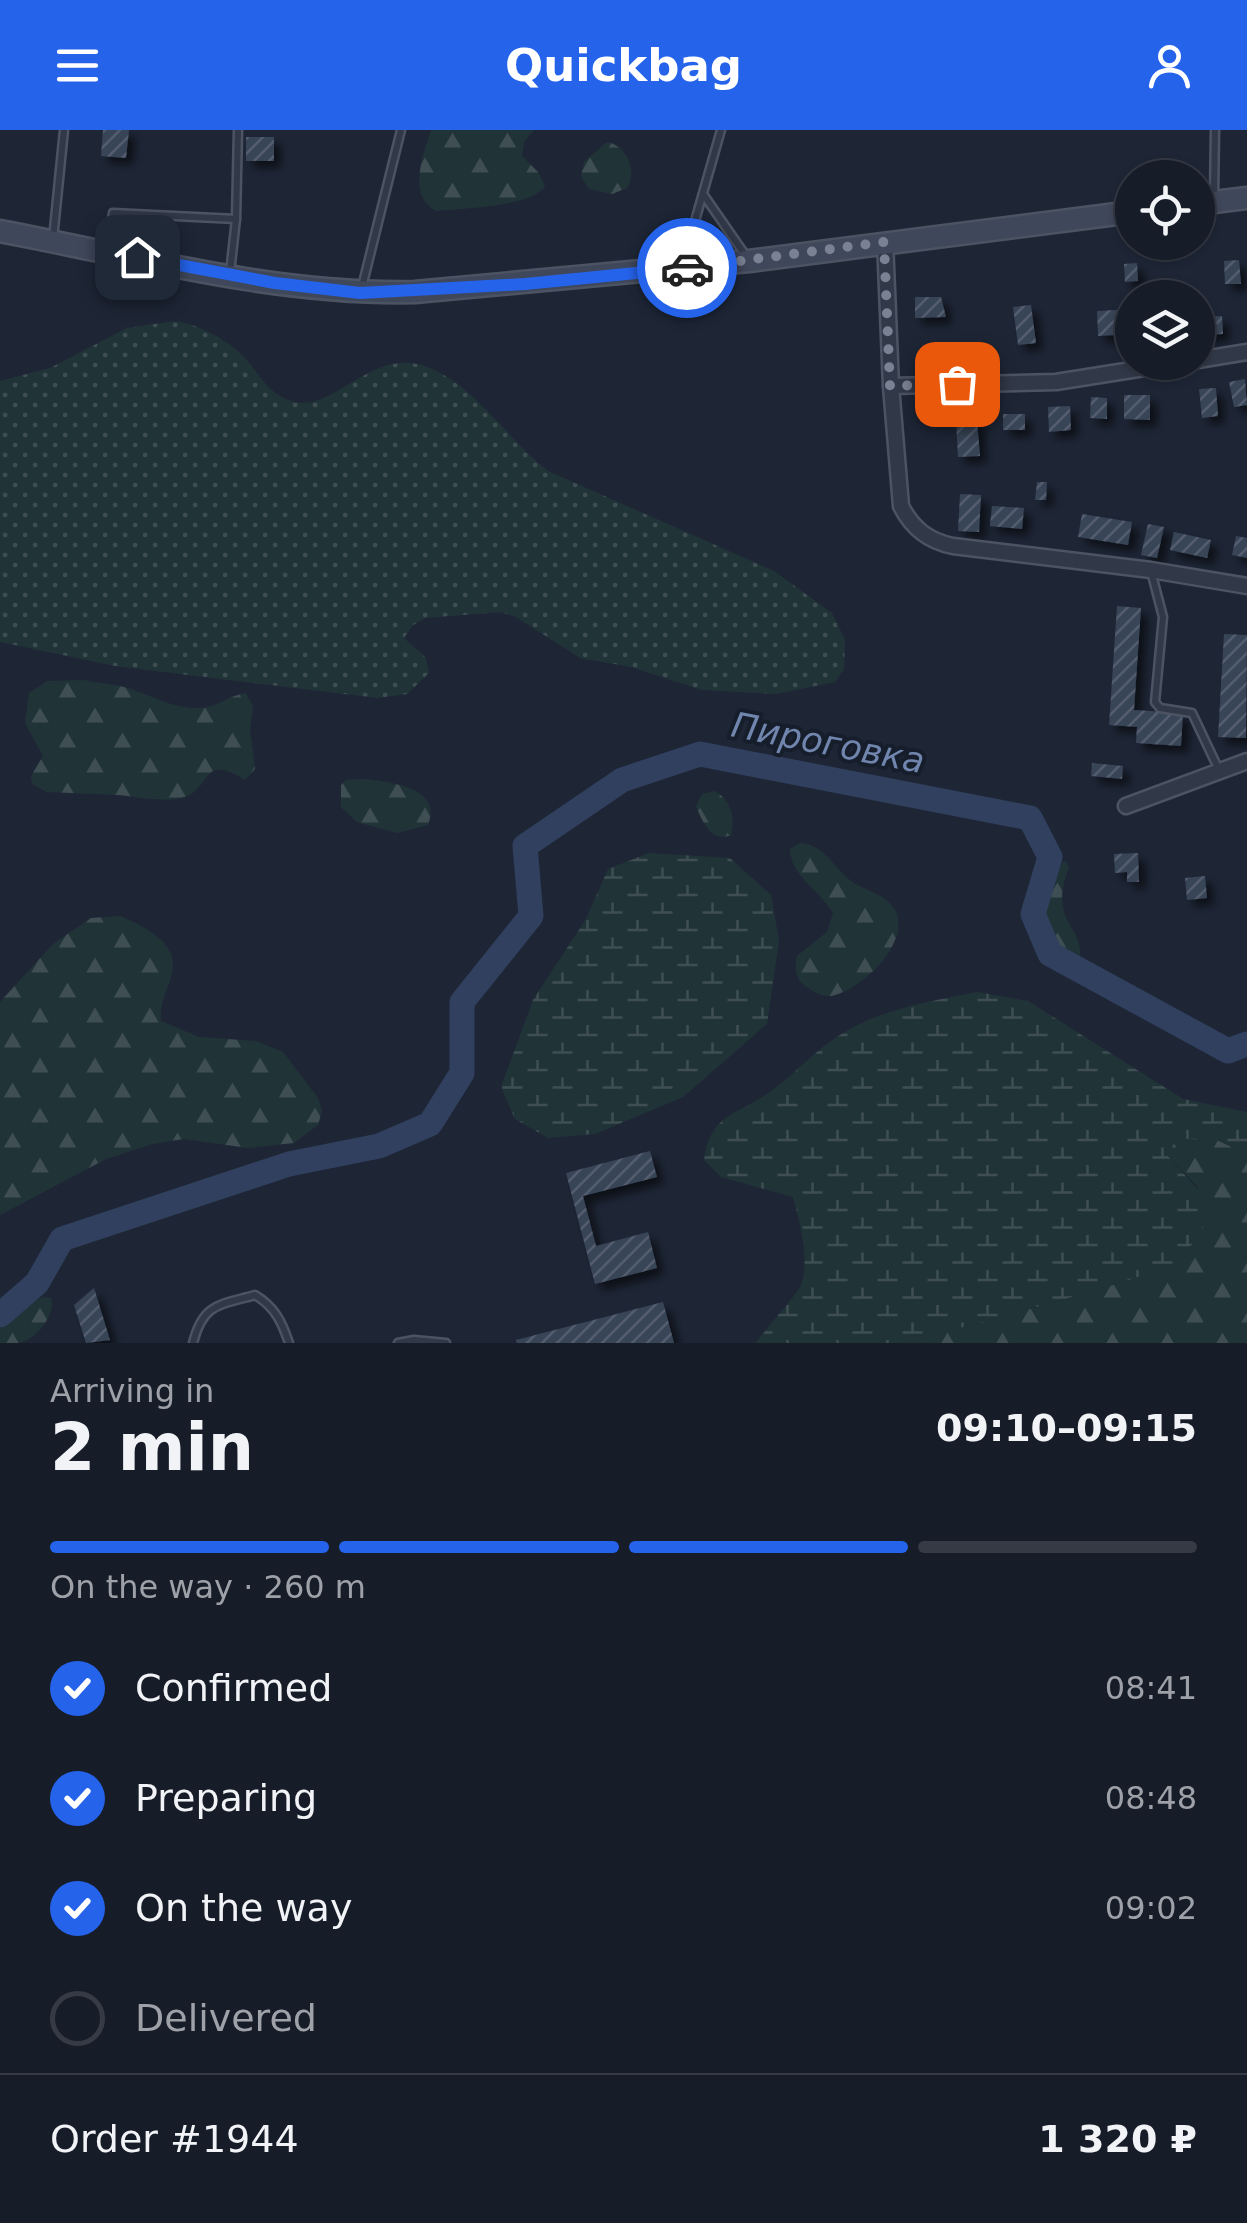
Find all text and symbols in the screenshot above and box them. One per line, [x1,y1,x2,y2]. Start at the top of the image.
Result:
icon: menu [50,38,105,93]
icon: person [1142,38,1197,93]
text: Quickbag [505,39,742,92]
map controls [1115,160,1215,380]
button: locate [1115,160,1215,260]
pin [95,215,180,300]
courier [637,218,737,318]
icon: home [110,230,165,285]
icon: car [660,241,715,296]
button: layers [1115,280,1215,380]
pin [915,342,1000,427]
icon: bag [930,357,985,412]
water label: Пироговка [728,705,928,781]
text: Arriving in [50,1372,214,1410]
text: 09:10–09:15 [936,1406,1197,1450]
text: 2 min [50,1410,254,1485]
text: On the way · 260 m [50,1568,366,1606]
icon: check [50,1661,105,1716]
text: Confirmed [135,1666,332,1710]
text: 08:41 [1105,1669,1197,1707]
icon: check [50,1771,105,1826]
text: Preparing [135,1776,317,1820]
text: 08:48 [1105,1779,1197,1817]
icon: check [50,1881,105,1936]
text: On the way [135,1886,352,1930]
text: 09:02 [1105,1889,1197,1927]
text: Delivered [135,1996,317,2040]
text: Order #1944 [50,2117,299,2161]
text: 1 320 ₽ [1038,2117,1197,2161]

